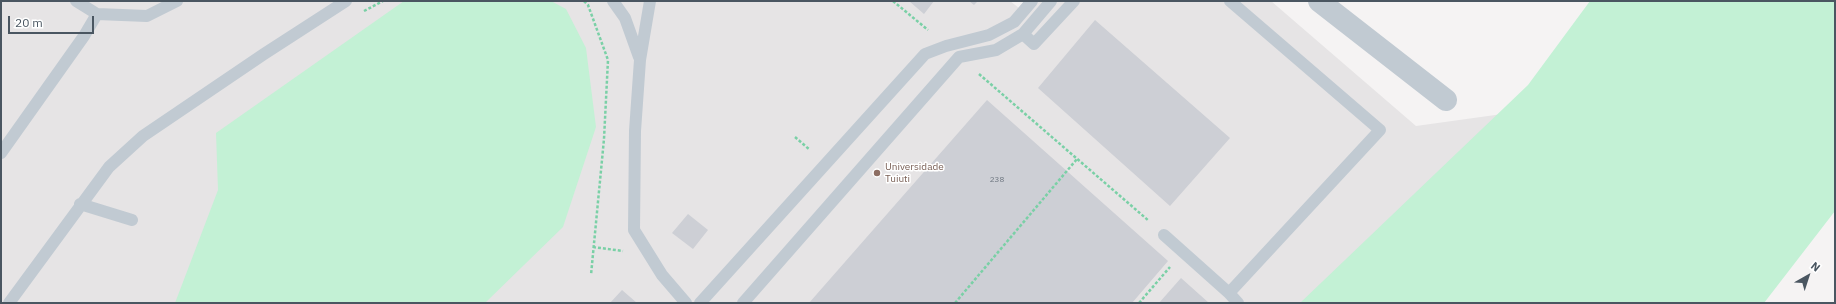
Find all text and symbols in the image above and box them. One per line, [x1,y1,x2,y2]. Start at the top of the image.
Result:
scale bar [10,8,96,34]
text: 20 m [15,15,43,30]
place label: Universidade Tuiuti [885,161,944,184]
marker: Universidade Tuiuti [872,168,882,178]
house number: 238 [990,175,1004,185]
north arrow [1788,256,1828,296]
text: N [1808,259,1823,275]

